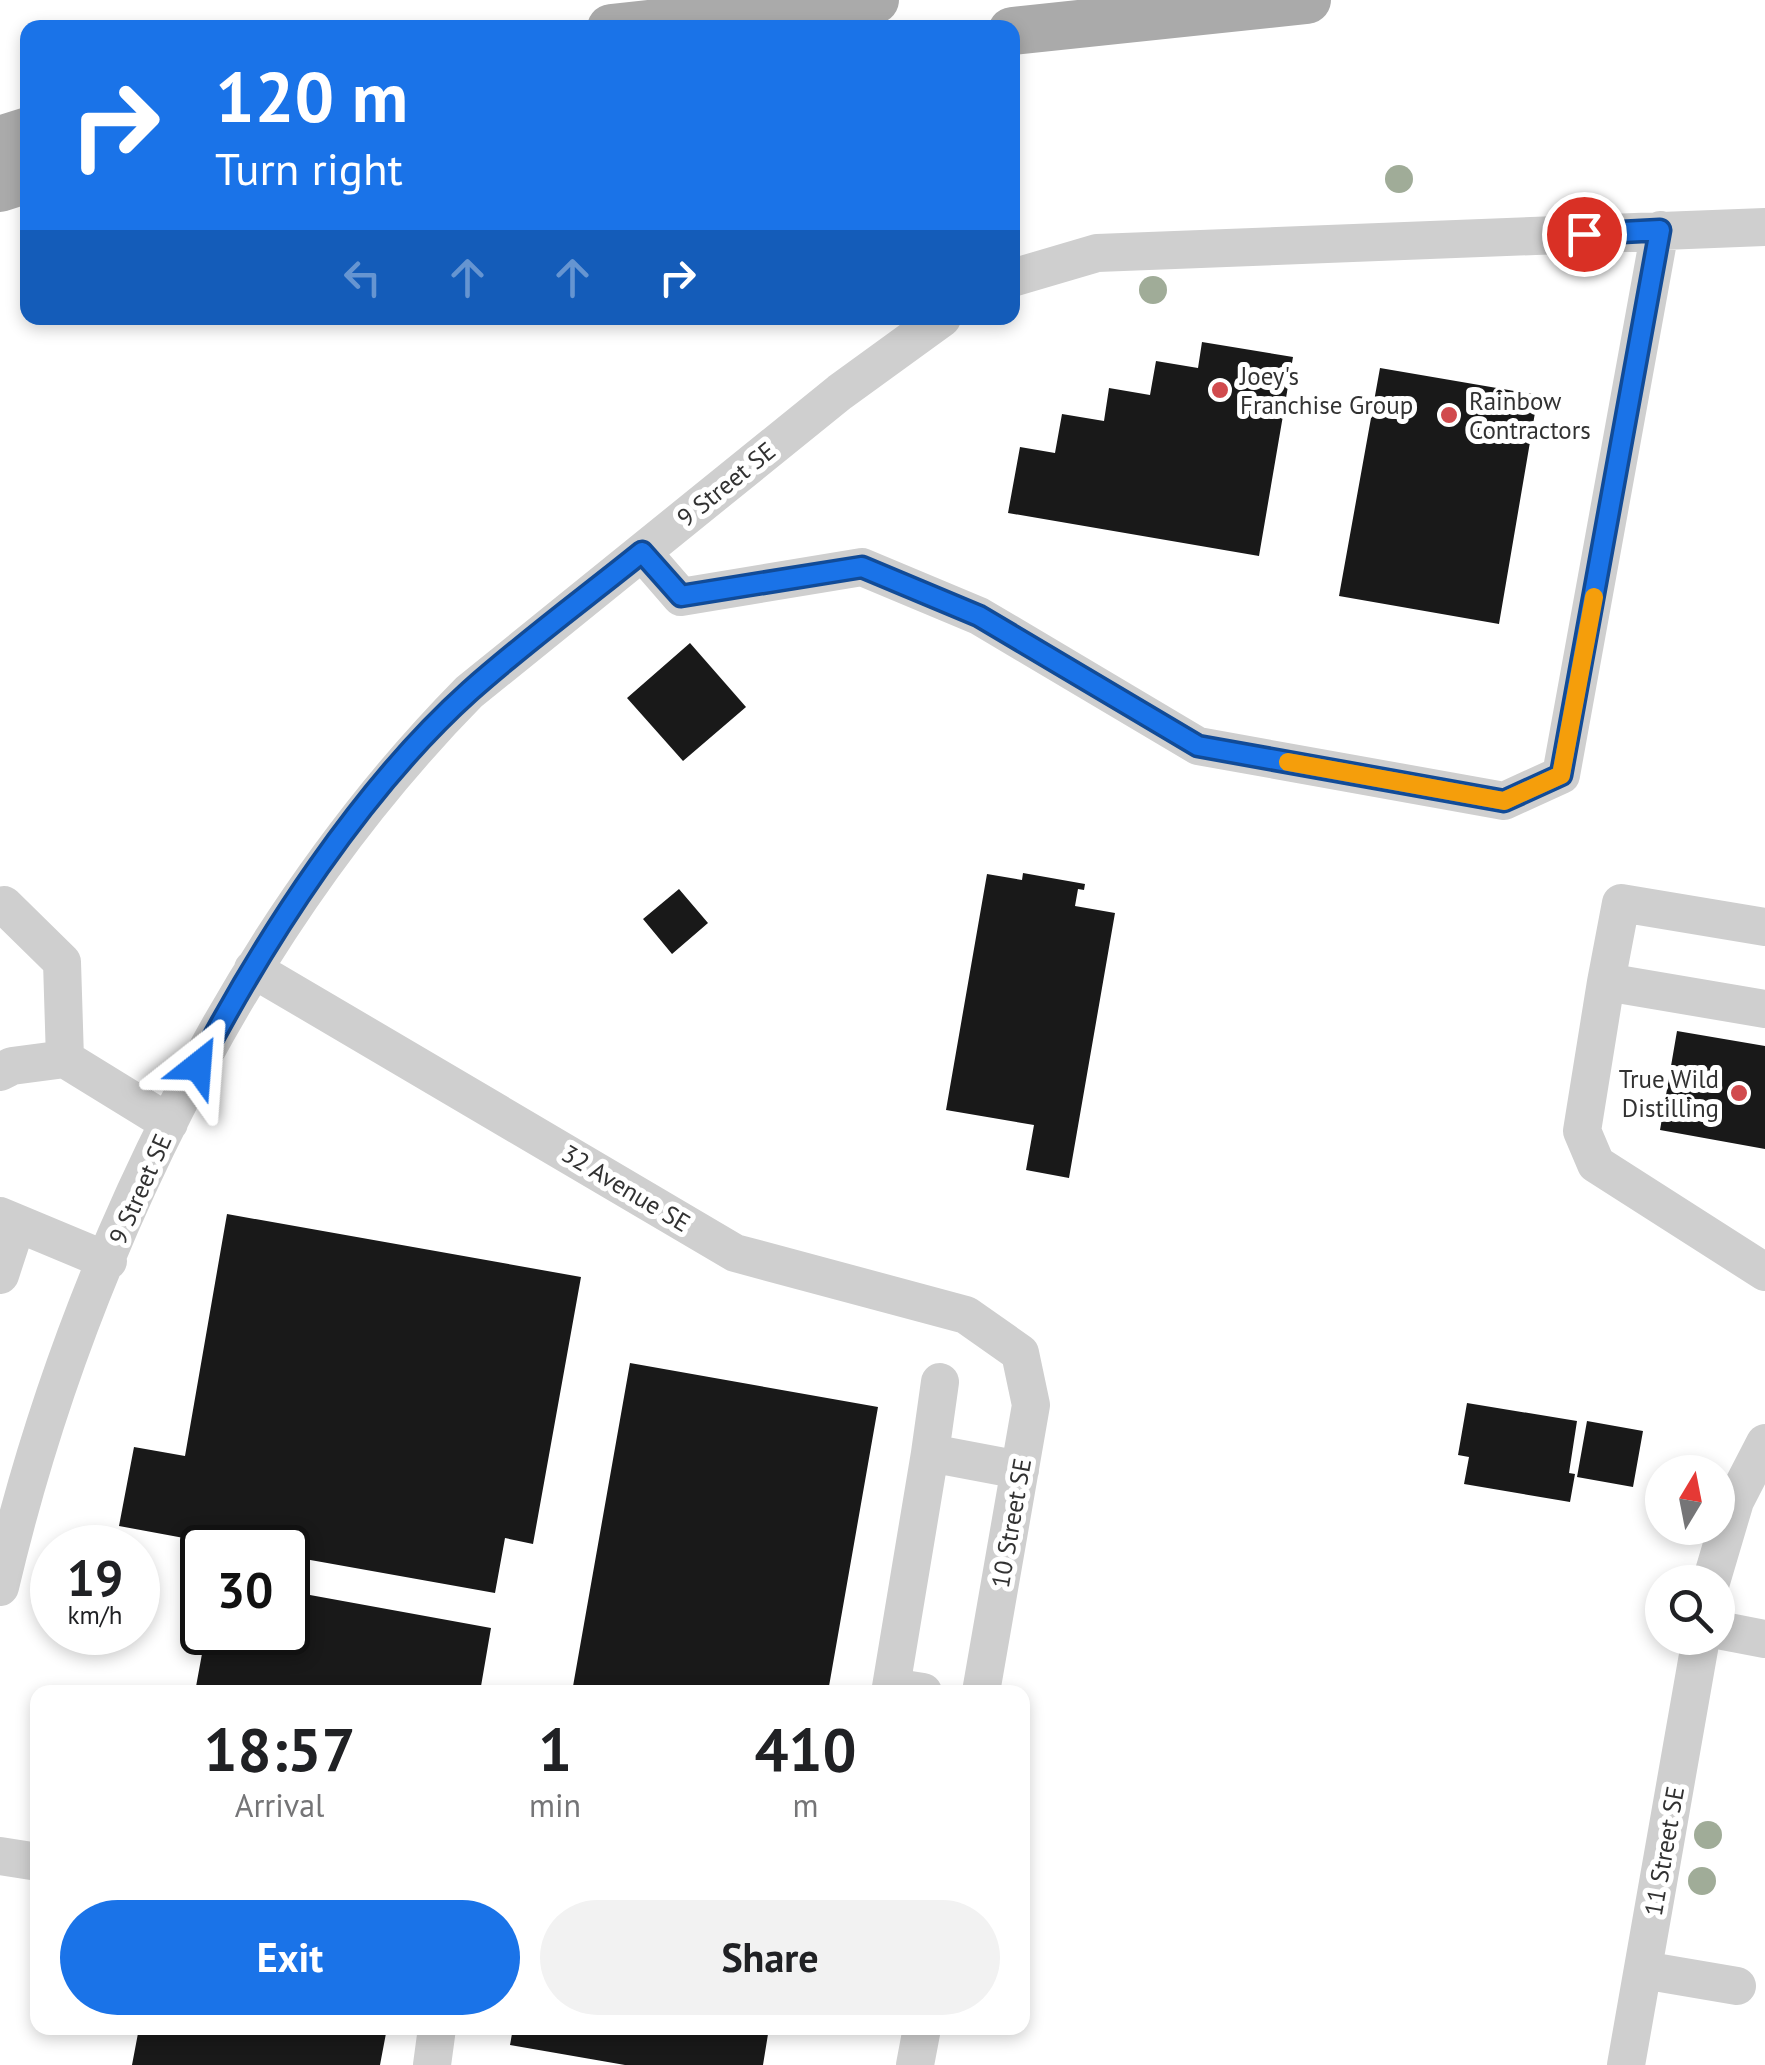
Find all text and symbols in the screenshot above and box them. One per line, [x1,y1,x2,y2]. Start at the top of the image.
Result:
text: 120 m [215,51,408,141]
icon: right [50,60,180,190]
text: Turn right [215,139,403,197]
pin [1542,192,1627,277]
icon: arrive [1557,207,1612,262]
icon: left [335,250,390,305]
icon: ahead [440,250,495,305]
icon: ahead [545,250,600,305]
icon: right [650,250,705,305]
place label: Joey's Franchise Group [1239,360,1413,421]
marker: Joey's Franchise Group [1209,379,1231,401]
place label: Rainbow Contractors [1469,385,1591,446]
marker: Rainbow Contractors [1438,404,1460,426]
street label: 9 Street SE [670,435,782,533]
position arrow [146,1014,250,1118]
place label: True Wild Distilling [1619,1063,1719,1124]
marker: True Wild Distilling [1728,1082,1750,1104]
street label: 9 Street SE [101,1129,179,1249]
street label: 32 Avenue SE [556,1137,696,1239]
north arrow [1645,1455,1735,1545]
map controls [1645,1455,1735,1655]
street label: 10 Street SE [984,1456,1038,1590]
speed limit sign: 30 [180,1525,310,1655]
text: 19 [67,1545,123,1610]
button: search [1645,1565,1735,1655]
text: km/h [68,1599,122,1631]
text: 18:57 [203,1710,356,1788]
text: 1 [538,1710,572,1788]
text: 410 [755,1710,857,1788]
text: Arrival [235,1784,324,1826]
text: min [529,1784,581,1826]
text: m [793,1784,819,1826]
street label: 11 Street SE [1637,1784,1691,1918]
button: Exit [60,1900,520,2015]
button: Share [540,1900,1000,2015]

